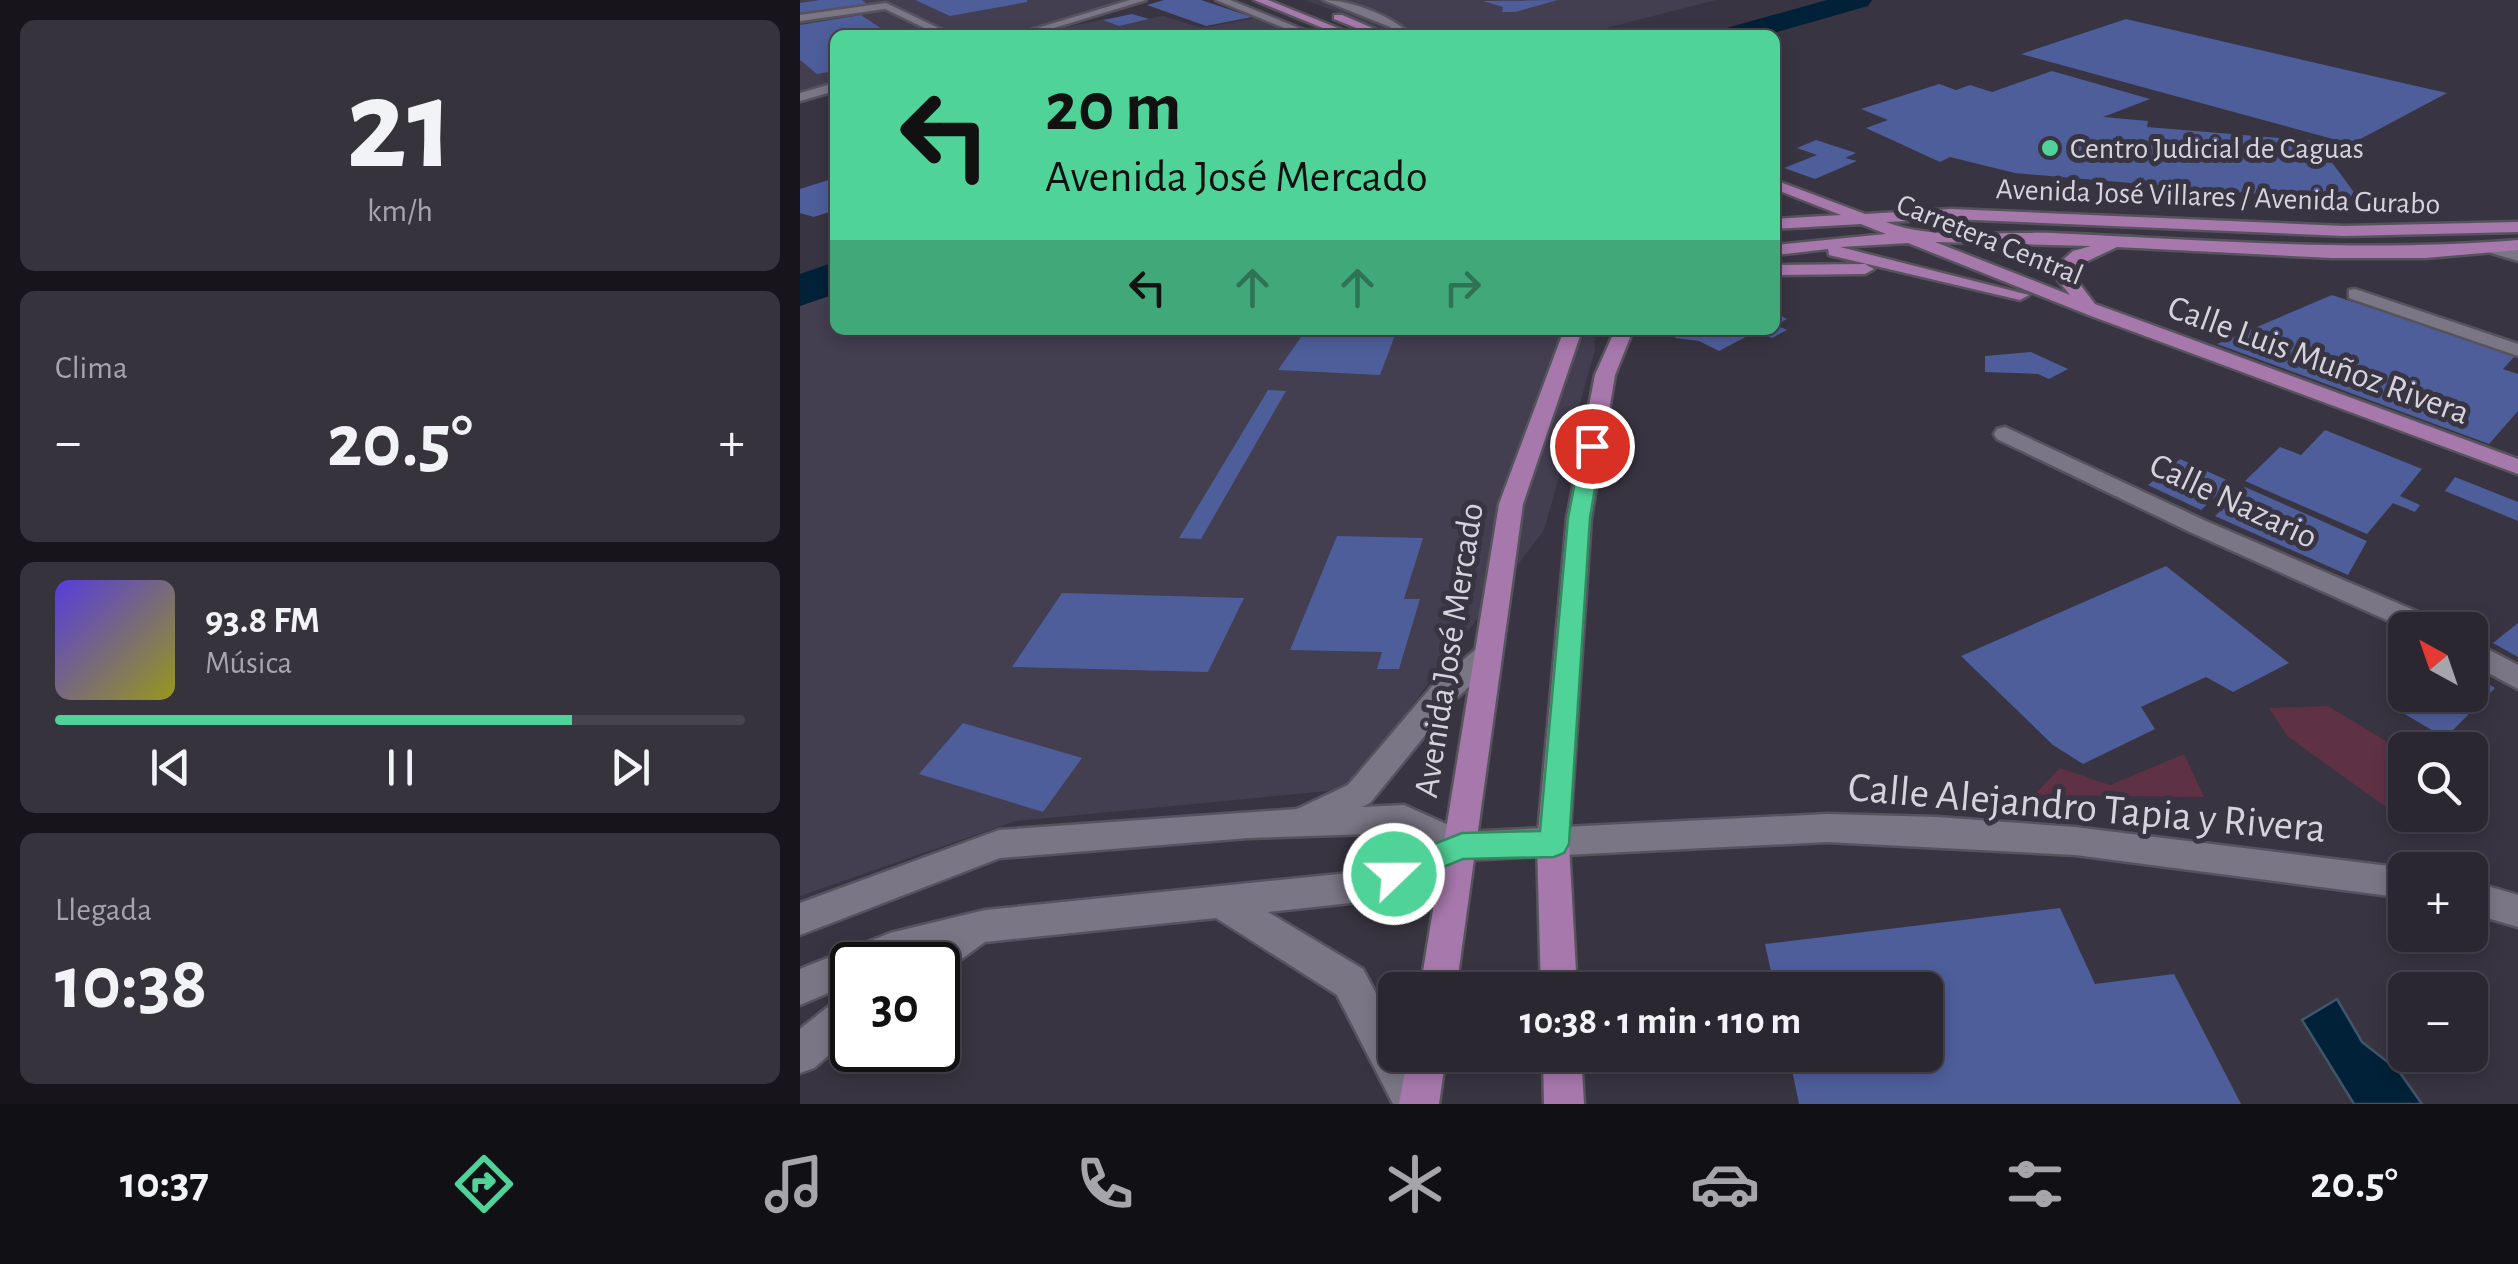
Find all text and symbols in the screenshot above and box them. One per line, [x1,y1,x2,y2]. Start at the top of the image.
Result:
text: 21 [346,62,454,192]
icon: left [880,70,1010,200]
text: 20 m [1045,73,1182,143]
place label: Centro Judicial de Caguas [2070,134,2364,164]
marker: Centro Judicial de Caguas [2039,137,2061,159]
text: Avenida José Mercado [1045,155,1428,200]
street label: Avenida José Villares / Avenida Gurabo [1995,174,2441,220]
street label: Carretera Central [1892,189,2087,291]
text: km/h [367,195,433,227]
icon: left [1120,260,1175,315]
icon: ahead [1225,260,1280,315]
icon: ahead [1330,260,1385,315]
icon: right [1435,260,1490,315]
street label: Calle Luis Muñoz Rivera [2163,290,2474,431]
text: Clima [55,352,128,384]
pin [1550,404,1635,489]
text: 20.5° [327,405,473,480]
text: − [55,415,81,470]
text: + [719,415,745,470]
icon: arrive [1565,419,1620,474]
street label: Calle Nazario [2144,447,2322,555]
street label: Avenida José Mercado [1409,500,1490,800]
text: 93.8 FM [205,602,320,640]
north arrow [2388,612,2488,712]
map controls [2388,612,2488,1072]
text: Música [205,647,292,679]
button: search [2388,732,2488,832]
icon: previous [143,740,198,795]
icon: pause [373,740,428,795]
icon: next [603,740,658,795]
street label: Calle Alejandro Tapia y Rivera [1846,766,2327,850]
position arrow [1342,822,1446,926]
button: + [2388,852,2488,952]
text: Llegada [55,894,152,926]
speed limit sign: 30 [830,942,960,1072]
text: 10:38 [55,947,208,1022]
button: − [2388,972,2488,1072]
text: 10:38 · 1 min · 110 m [1520,1003,1801,1041]
icon: directions [449,1149,519,1219]
icon: music [759,1149,829,1219]
icon: phone [1070,1149,1140,1219]
icon: climate [1380,1149,1450,1219]
icon: car [1690,1149,1760,1219]
icon: filters [2000,1149,2070,1219]
text: 10:37 [120,1161,209,1206]
text: 20.5° [2310,1161,2398,1206]

